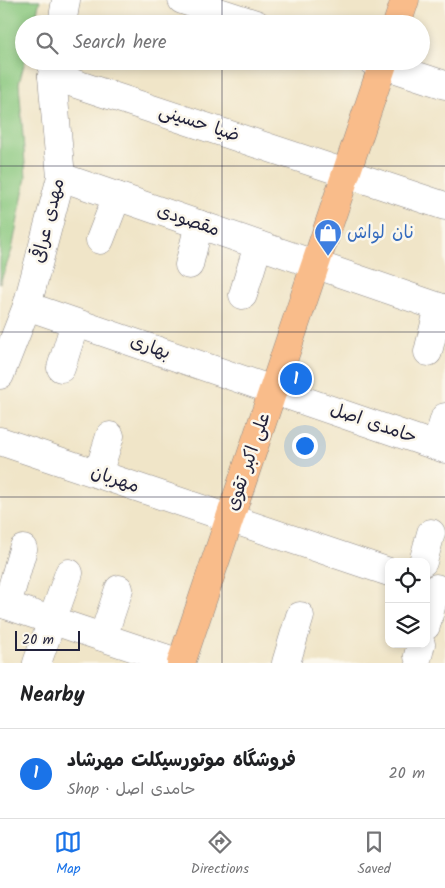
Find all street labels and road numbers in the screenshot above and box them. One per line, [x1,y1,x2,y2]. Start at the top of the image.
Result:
street label: ضیا حسینی [155,97,243,151]
street label: مهدی عراقی [24,176,74,266]
street label: مقصودی [153,197,223,245]
street label: بهاری [126,328,174,368]
street label: حامدی اصل [326,396,420,452]
street label: علی اکبر تقوی [219,409,279,515]
street label: مهربان [87,458,143,502]

